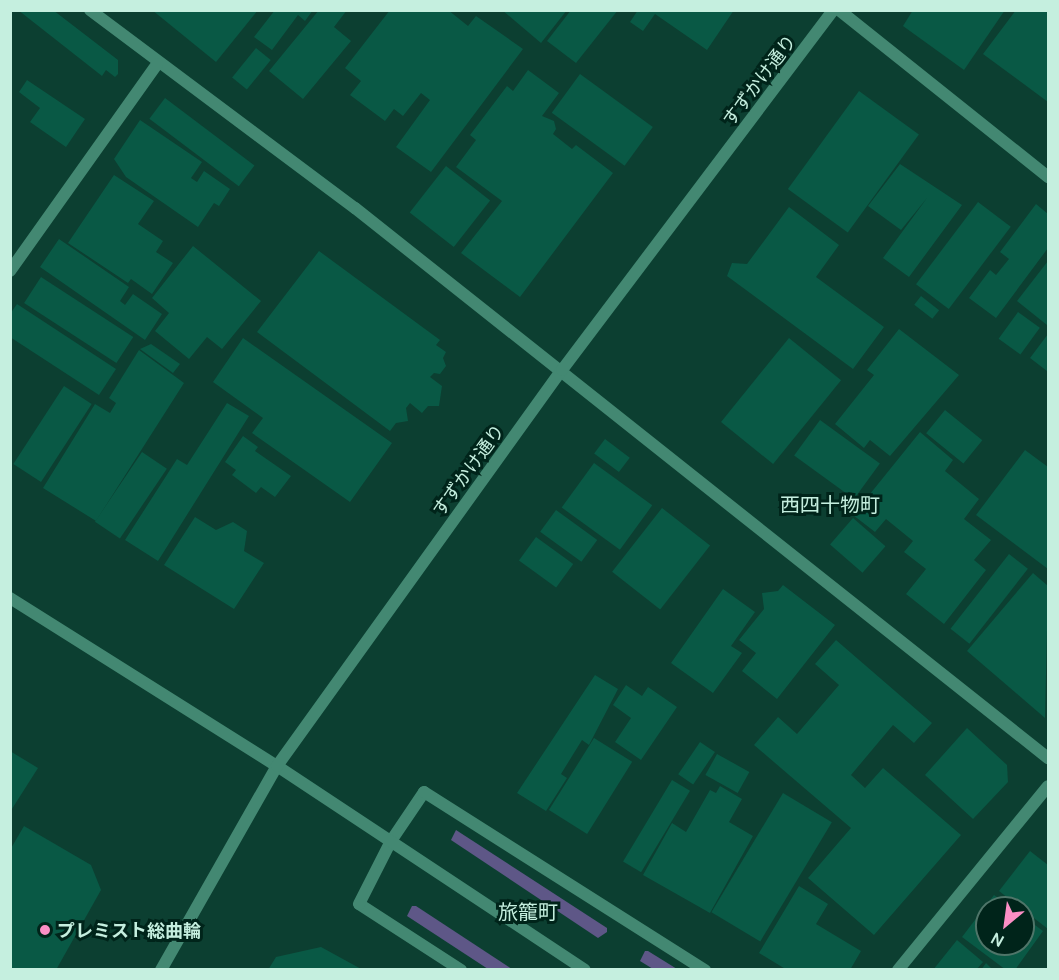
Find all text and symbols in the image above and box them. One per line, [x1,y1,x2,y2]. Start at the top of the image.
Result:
street label: すずかけ通り [718,30,800,130]
street label: すずかけ通り [428,420,508,520]
district label: 西四十物町 [780,492,880,516]
north arrow [975,896,1035,956]
district label: 旅籠町 [498,899,558,923]
place label: プレミスト総曲輪 [57,919,201,941]
marker: プレミスト総曲輪 [38,923,52,937]
text: N [987,928,1008,952]

